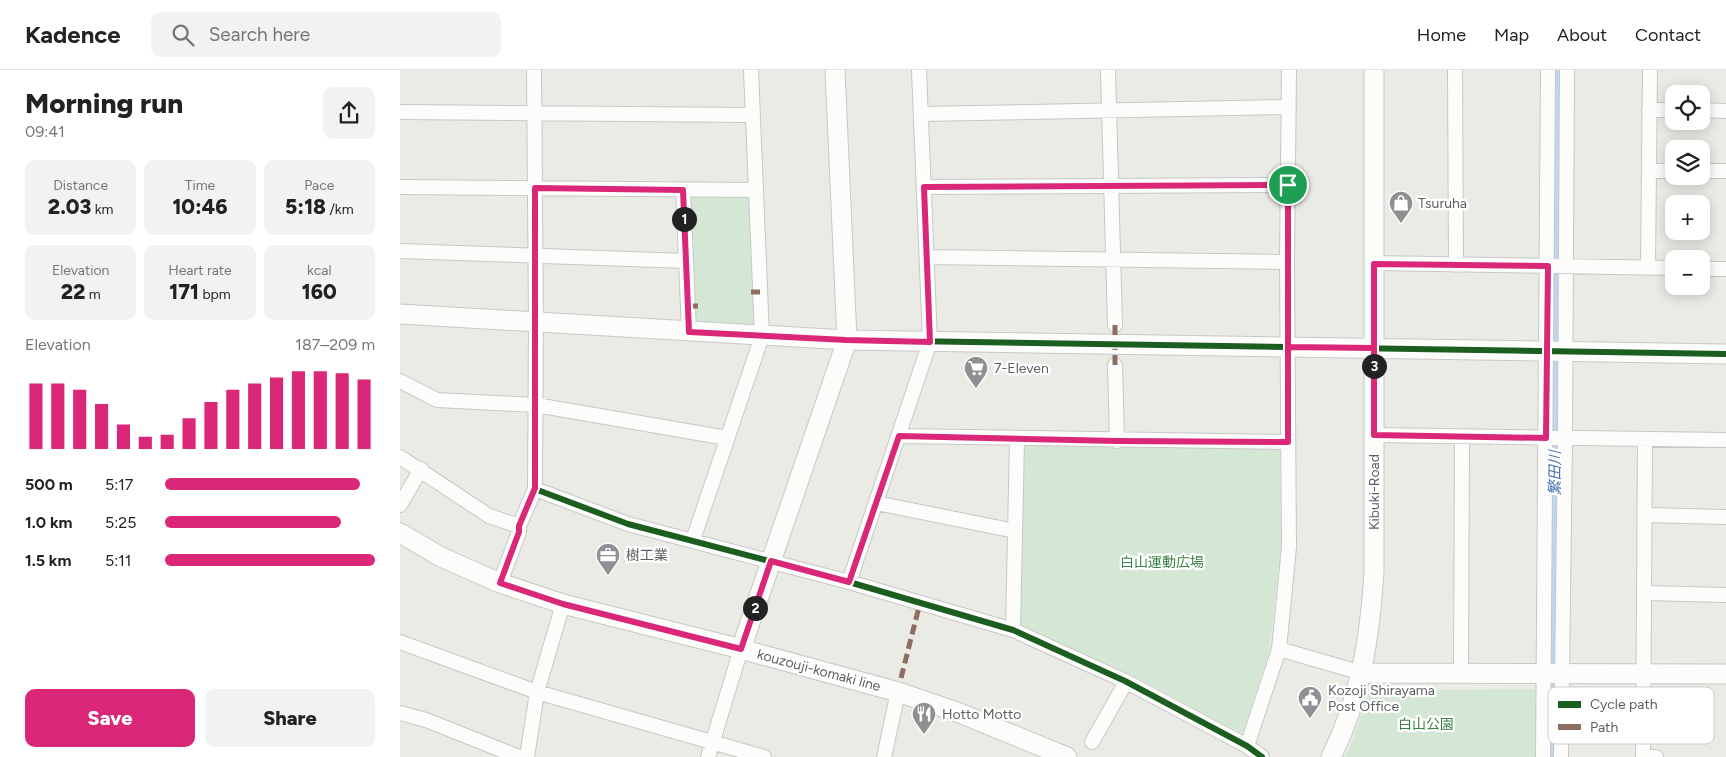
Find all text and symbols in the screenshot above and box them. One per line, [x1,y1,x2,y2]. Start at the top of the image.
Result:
search box [151,12,501,57]
text: Kadence [25,20,121,49]
icon: search [169,21,197,49]
text: Search here [209,23,310,46]
text: Home [1417,24,1466,46]
text: Map [1494,24,1529,46]
text: About [1557,24,1607,46]
text: Contact [1635,24,1701,46]
map controls [1665,85,1710,295]
button: locate [1665,85,1710,130]
text: Morning run [25,86,183,120]
button: share [323,87,375,139]
text: 09:41 [25,122,65,141]
button: layers [1665,140,1710,185]
pin [1267,164,1309,206]
icon: arrive [1274,171,1302,199]
text: Distance [53,177,108,194]
text: Time [185,177,215,194]
text: Pace [304,177,334,194]
shop icon: Tsuruha [1388,190,1414,224]
text: 2.03 [48,194,91,219]
text: 10:46 [172,194,228,219]
text: 5:18 [285,194,326,219]
place label: Tsuruha [1418,195,1467,212]
button: + [1665,195,1710,240]
text: km [91,201,113,218]
text: /km [326,201,354,218]
pin: 1 [672,206,696,232]
text: 1 [682,211,687,228]
button: − [1665,250,1710,295]
text: Elevation [52,262,109,279]
text: Heart rate [168,262,232,279]
text: kcal [307,262,332,279]
text: 22 [61,279,85,304]
text: 171 [169,279,199,304]
text: 160 [302,279,337,304]
text: m [85,286,101,303]
text: bpm [199,286,231,303]
text: Elevation [25,335,91,354]
text: 187–209 m [295,335,375,354]
pin: 3 [1362,354,1386,378]
supermarket icon: 7-Eleven [963,355,989,389]
text: 3 [1371,358,1378,375]
place label: 7-Eleven [994,360,1049,377]
water label: 繁田川 [1546,449,1564,496]
street label: Kibuki-Road [1366,454,1383,530]
text: 500 m [25,475,73,494]
text: 5:17 [105,475,133,494]
text: 1.0 km [25,513,72,532]
text: 5:25 [105,513,136,532]
office icon: 樹工業 [595,542,621,576]
place label: 樹工業 [626,547,668,564]
text: 1.5 km [25,551,71,570]
text: 5:11 [105,551,131,570]
park label: 白山運動広場 [1120,554,1204,571]
pin: 2 [742,596,768,620]
text: 2 [751,600,760,617]
street label: kouzouji-komaki line [755,646,883,695]
place label: Kozoji Shirayama Post Office [1328,682,1435,715]
public building icon: Kozoji Shirayama Post Office [1297,685,1323,719]
legend [1548,687,1714,744]
button: Save [25,689,195,747]
button: Share [205,689,375,747]
text: Cycle path [1590,696,1658,713]
restaurant icon: Hotto Motto [911,701,937,735]
place label: Hotto Motto [942,706,1021,723]
park label: 白山公園 [1398,716,1454,733]
text: Path [1590,719,1618,736]

